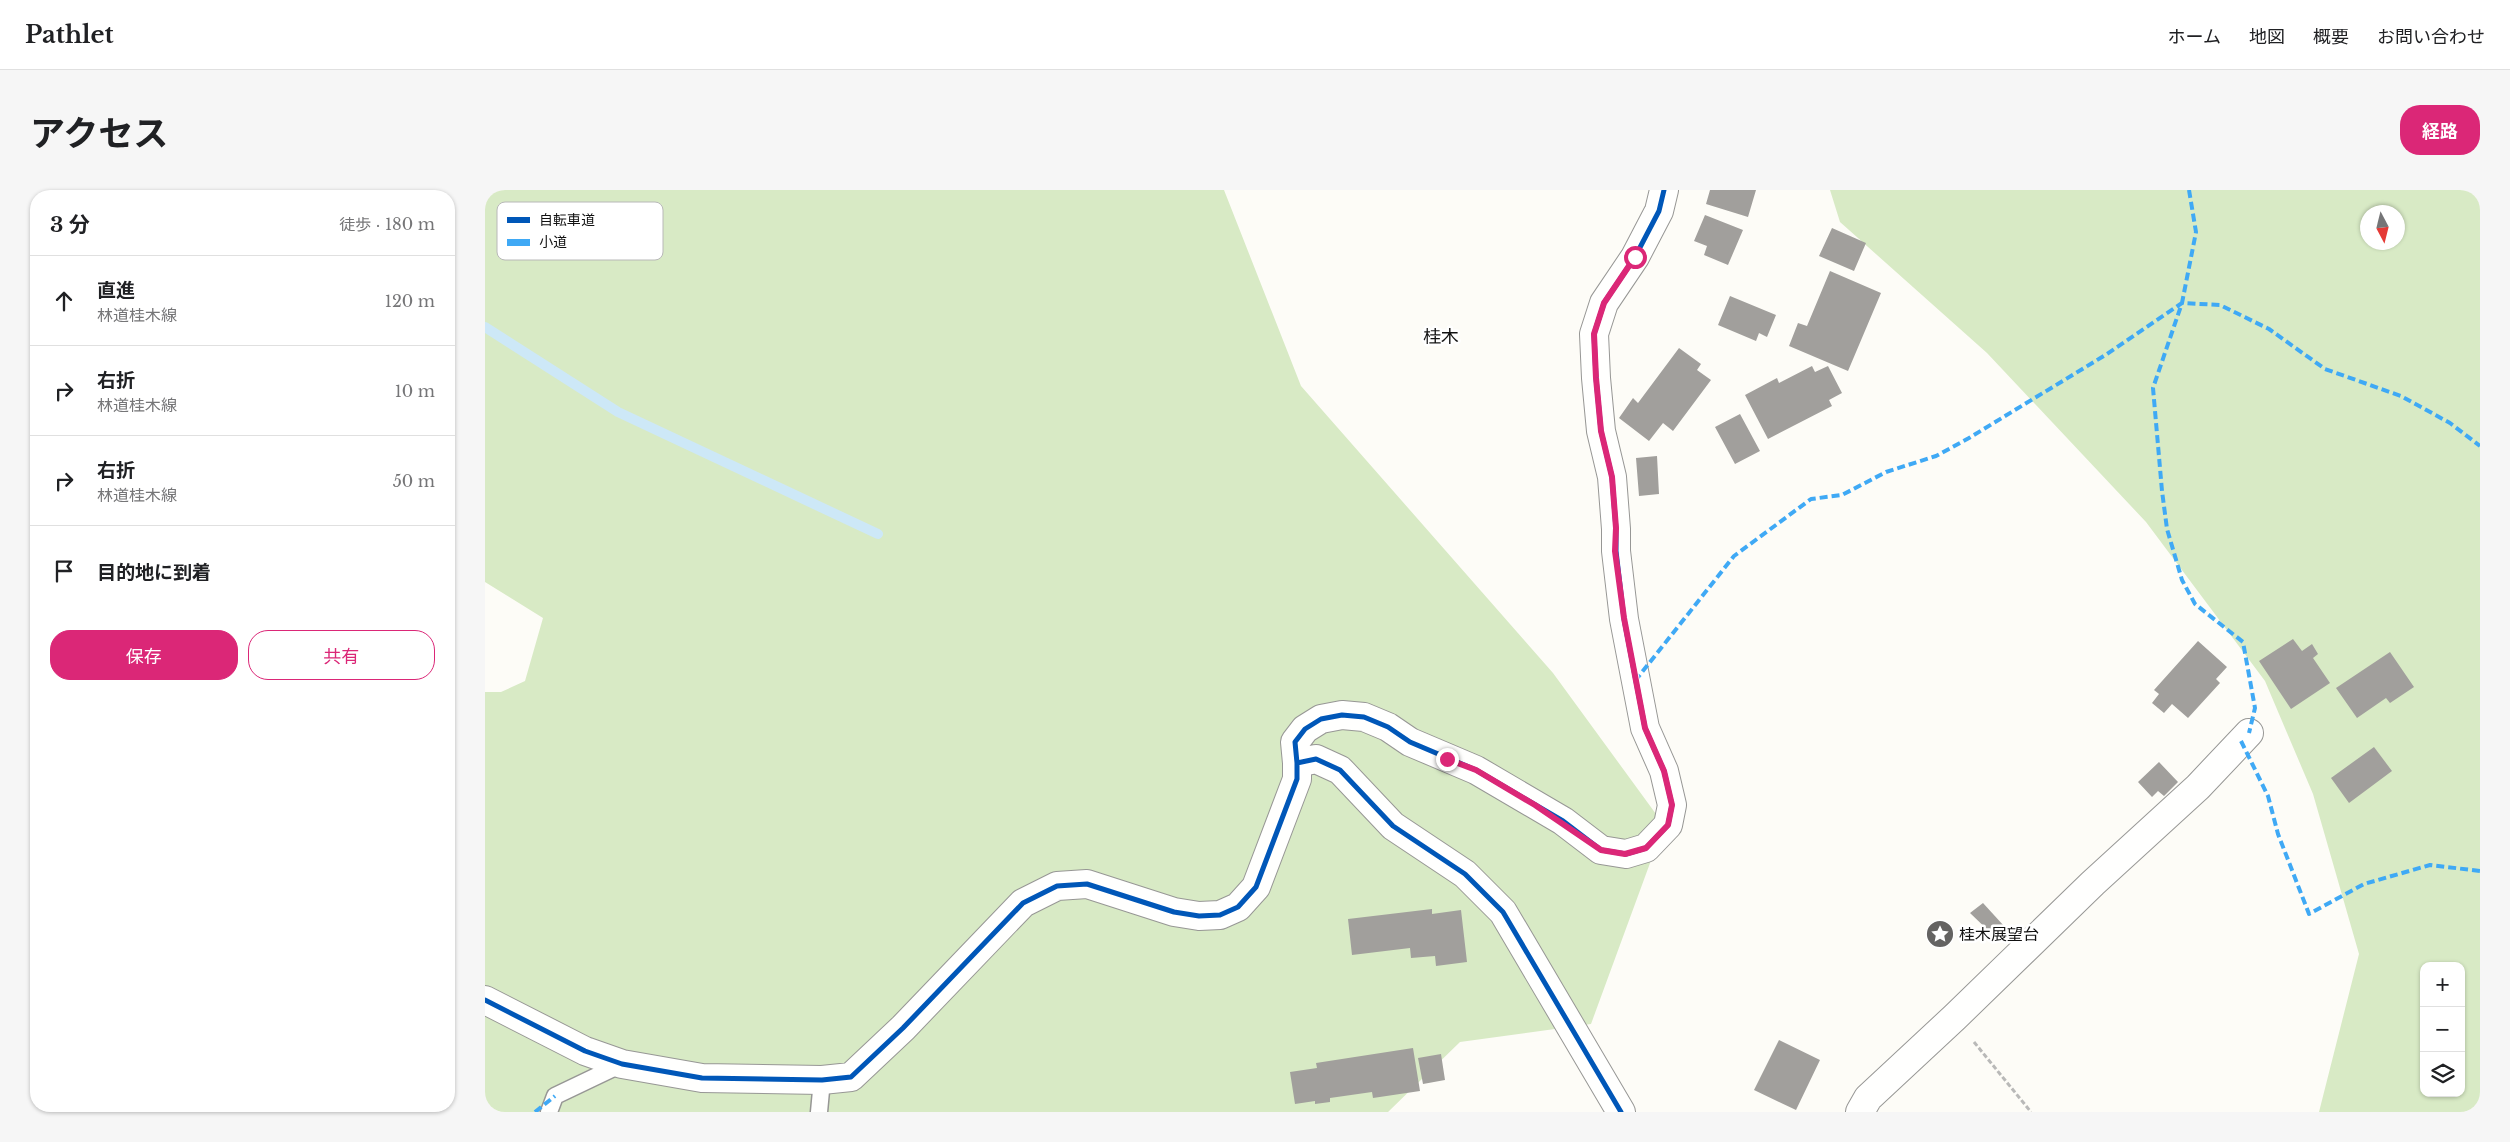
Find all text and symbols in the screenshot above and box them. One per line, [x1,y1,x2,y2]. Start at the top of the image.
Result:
text: Pathlet [25,20,114,49]
text: ホーム [2168,26,2221,48]
text: 地図 [2249,26,2285,48]
text: 概要 [2313,26,2349,48]
text: お問い合わせ [2377,26,2485,48]
button: 経路 [2400,105,2480,155]
text: アクセス [30,112,168,155]
legend [497,202,663,260]
north arrow [2360,205,2405,250]
text: 自転車道 [539,211,595,229]
text: 3 分 [50,212,90,238]
text: 徒歩 · 180 m [339,214,435,234]
text: 小道 [539,233,567,251]
route start [1624,246,1647,269]
text: 直進 [97,279,135,302]
icon: ahead [50,287,78,315]
text: 120 m [385,291,435,311]
text: 林道桂木線 [97,305,177,325]
district label: 桂木 [1423,326,1459,348]
text: 右折 [97,369,135,392]
icon: right [50,377,78,405]
text: 10 m [395,381,435,401]
text: 林道桂木線 [97,395,177,415]
text: 右折 [97,459,135,482]
icon: right [50,467,78,495]
text: 50 m [393,471,435,491]
text: 林道桂木線 [97,485,177,505]
icon: arrive [50,557,78,585]
text: 目的地に到着 [97,561,211,584]
button: 保存 [50,630,238,680]
button: 共有 [248,630,435,680]
route end [1436,748,1459,771]
place icon: 桂木展望台 [1925,919,1955,949]
place label: 桂木展望台 [1959,924,2039,944]
map controls [2420,962,2465,1097]
button: + [2420,962,2465,1007]
button: − [2420,1007,2465,1052]
button: layers [2420,1052,2465,1097]

